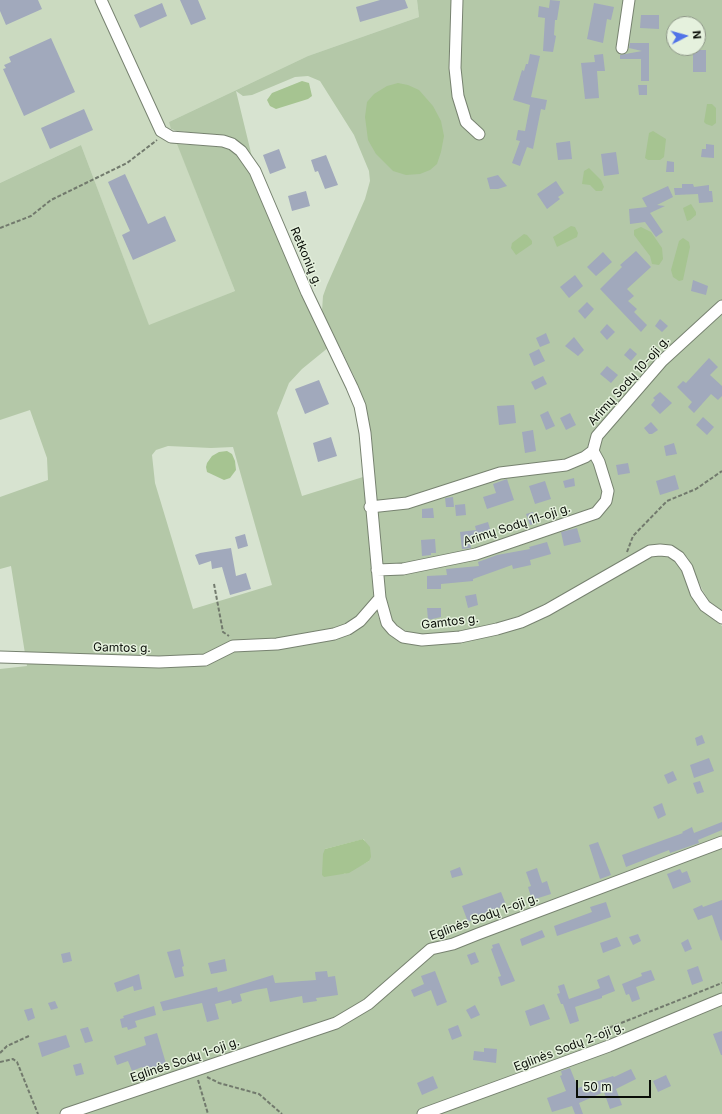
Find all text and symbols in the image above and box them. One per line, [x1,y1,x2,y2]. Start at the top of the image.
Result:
north arrow [666,16,706,56]
text: N [690,30,704,40]
street label: Retkonių g. [287,225,325,289]
street label: Arimų Sodų 10-oji g. [585,334,673,428]
street label: Arimų Sodų 11-oji g. [461,501,573,549]
street label: Gamtos g. [420,611,480,633]
street label: Gamtos g. [93,640,151,656]
street label: Eglinės Sodų 1-oji g. [428,891,540,943]
street label: Eglinės Sodų 2-oji g. [512,1019,626,1075]
street label: Eglinės Sodų 1-oji g. [129,1035,241,1085]
scale bar [578,1072,653,1098]
text: 50 m [583,1079,612,1094]

